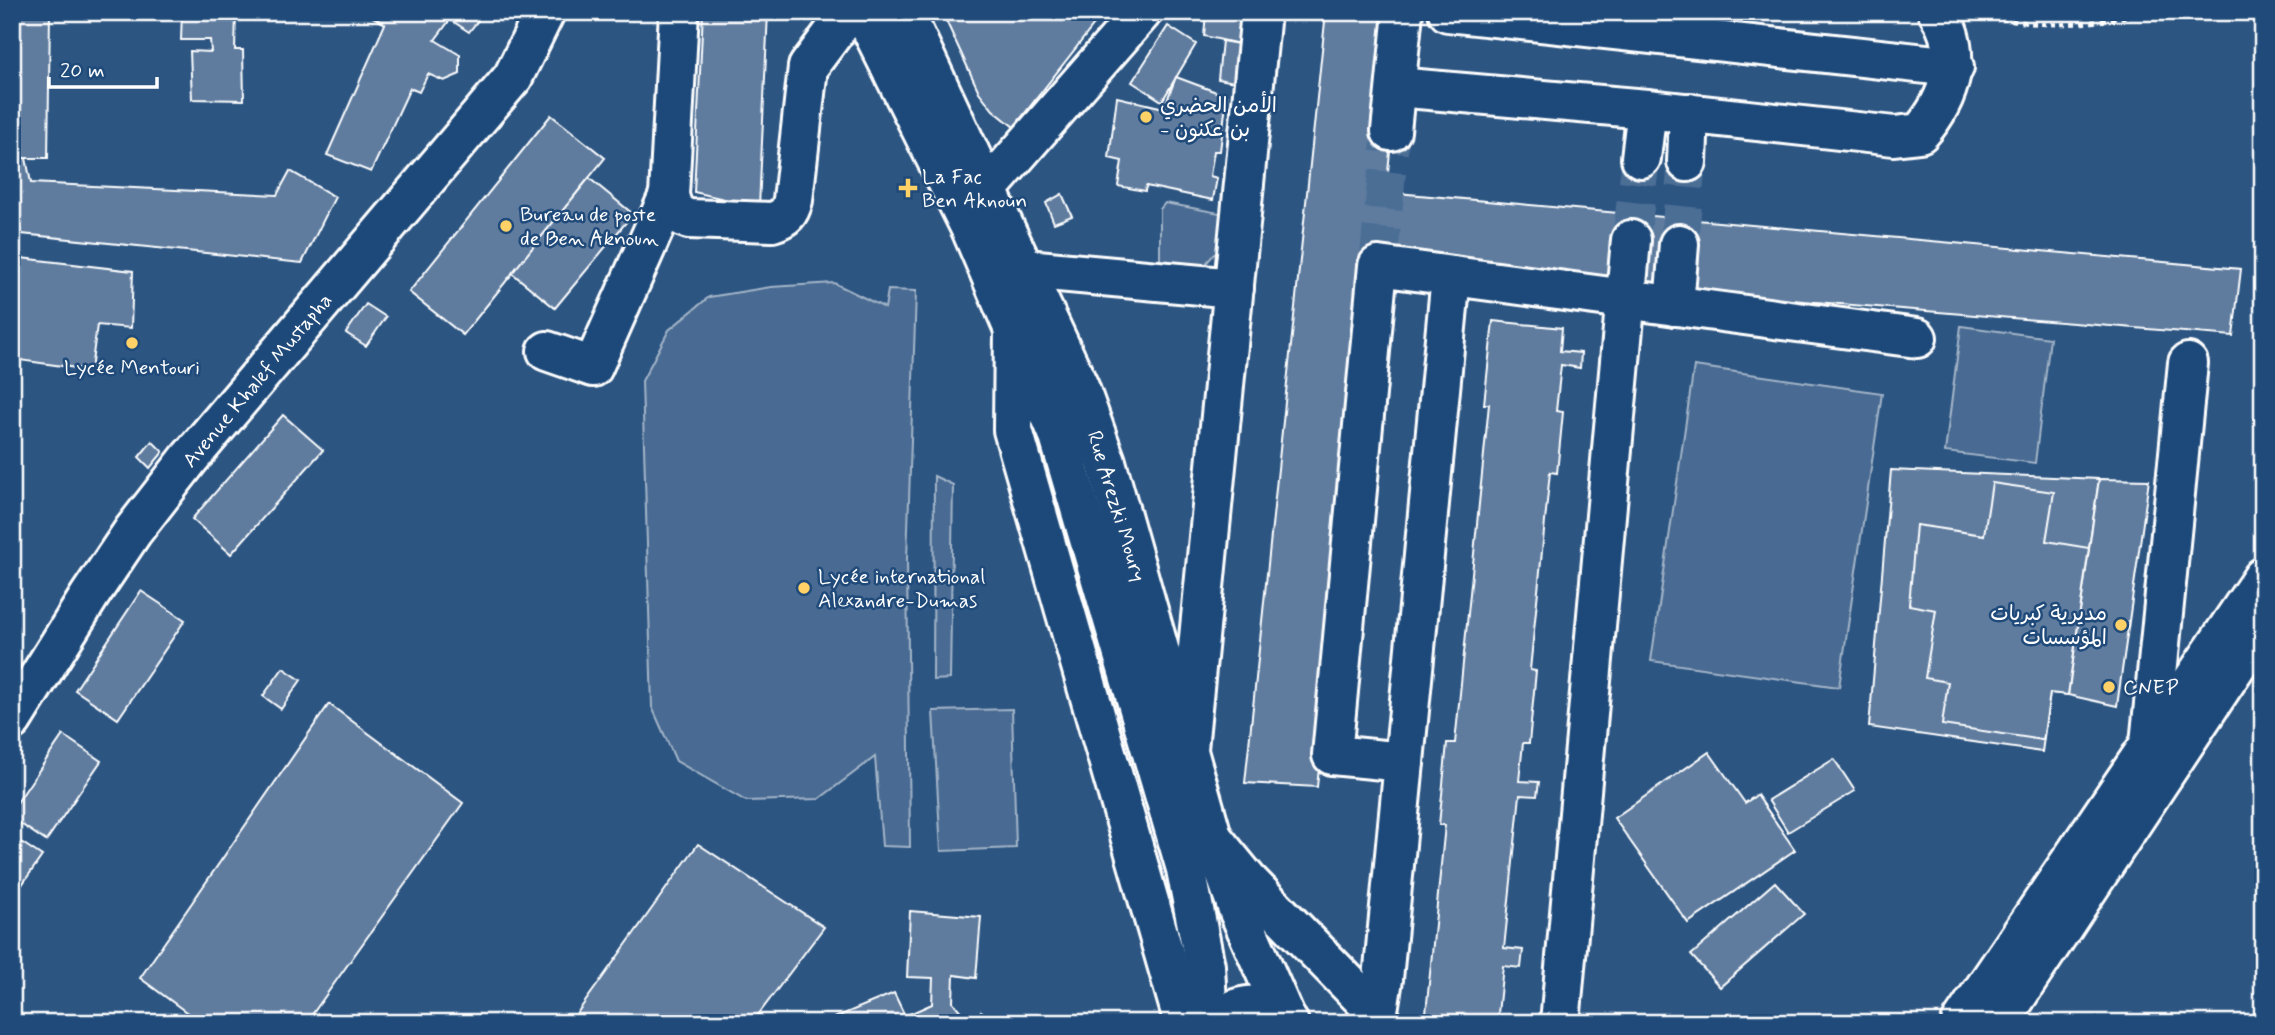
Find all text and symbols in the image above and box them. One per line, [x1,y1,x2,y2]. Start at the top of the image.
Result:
scale bar [49,46,158,90]
text: 20 m [60,57,105,85]
place label: الأمن الحضري - بن عكنون [1160,91,1277,144]
marker: الأمن الحضري - بن عكنون [1138,109,1154,125]
place label: La Fac Ben Aknoun [922,163,1027,215]
marker: La Fac Ben Aknoun [900,180,916,196]
place label: Bureau de poste de Ben Aknoun [520,201,659,253]
marker: Bureau de poste de Ben Aknoun [498,218,514,234]
street label: Avenue Khalef Mustapha [176,287,339,474]
marker: Lycée Mentouri [124,335,140,351]
place label: Lycée Mentouri [64,354,200,382]
street label: Rue Arezki Moury [1080,427,1152,585]
place label: Lycée international Alexandre-Dumas [818,563,986,615]
marker: Lycée international Alexandre-Dumas [796,580,812,596]
place label: مديرية كبريات المؤسسات [1990,600,2107,652]
marker: مديرية كبريات المؤسسات [2113,617,2129,633]
place label: CNEP [2123,674,2179,702]
marker: CNEP [2101,679,2117,695]

